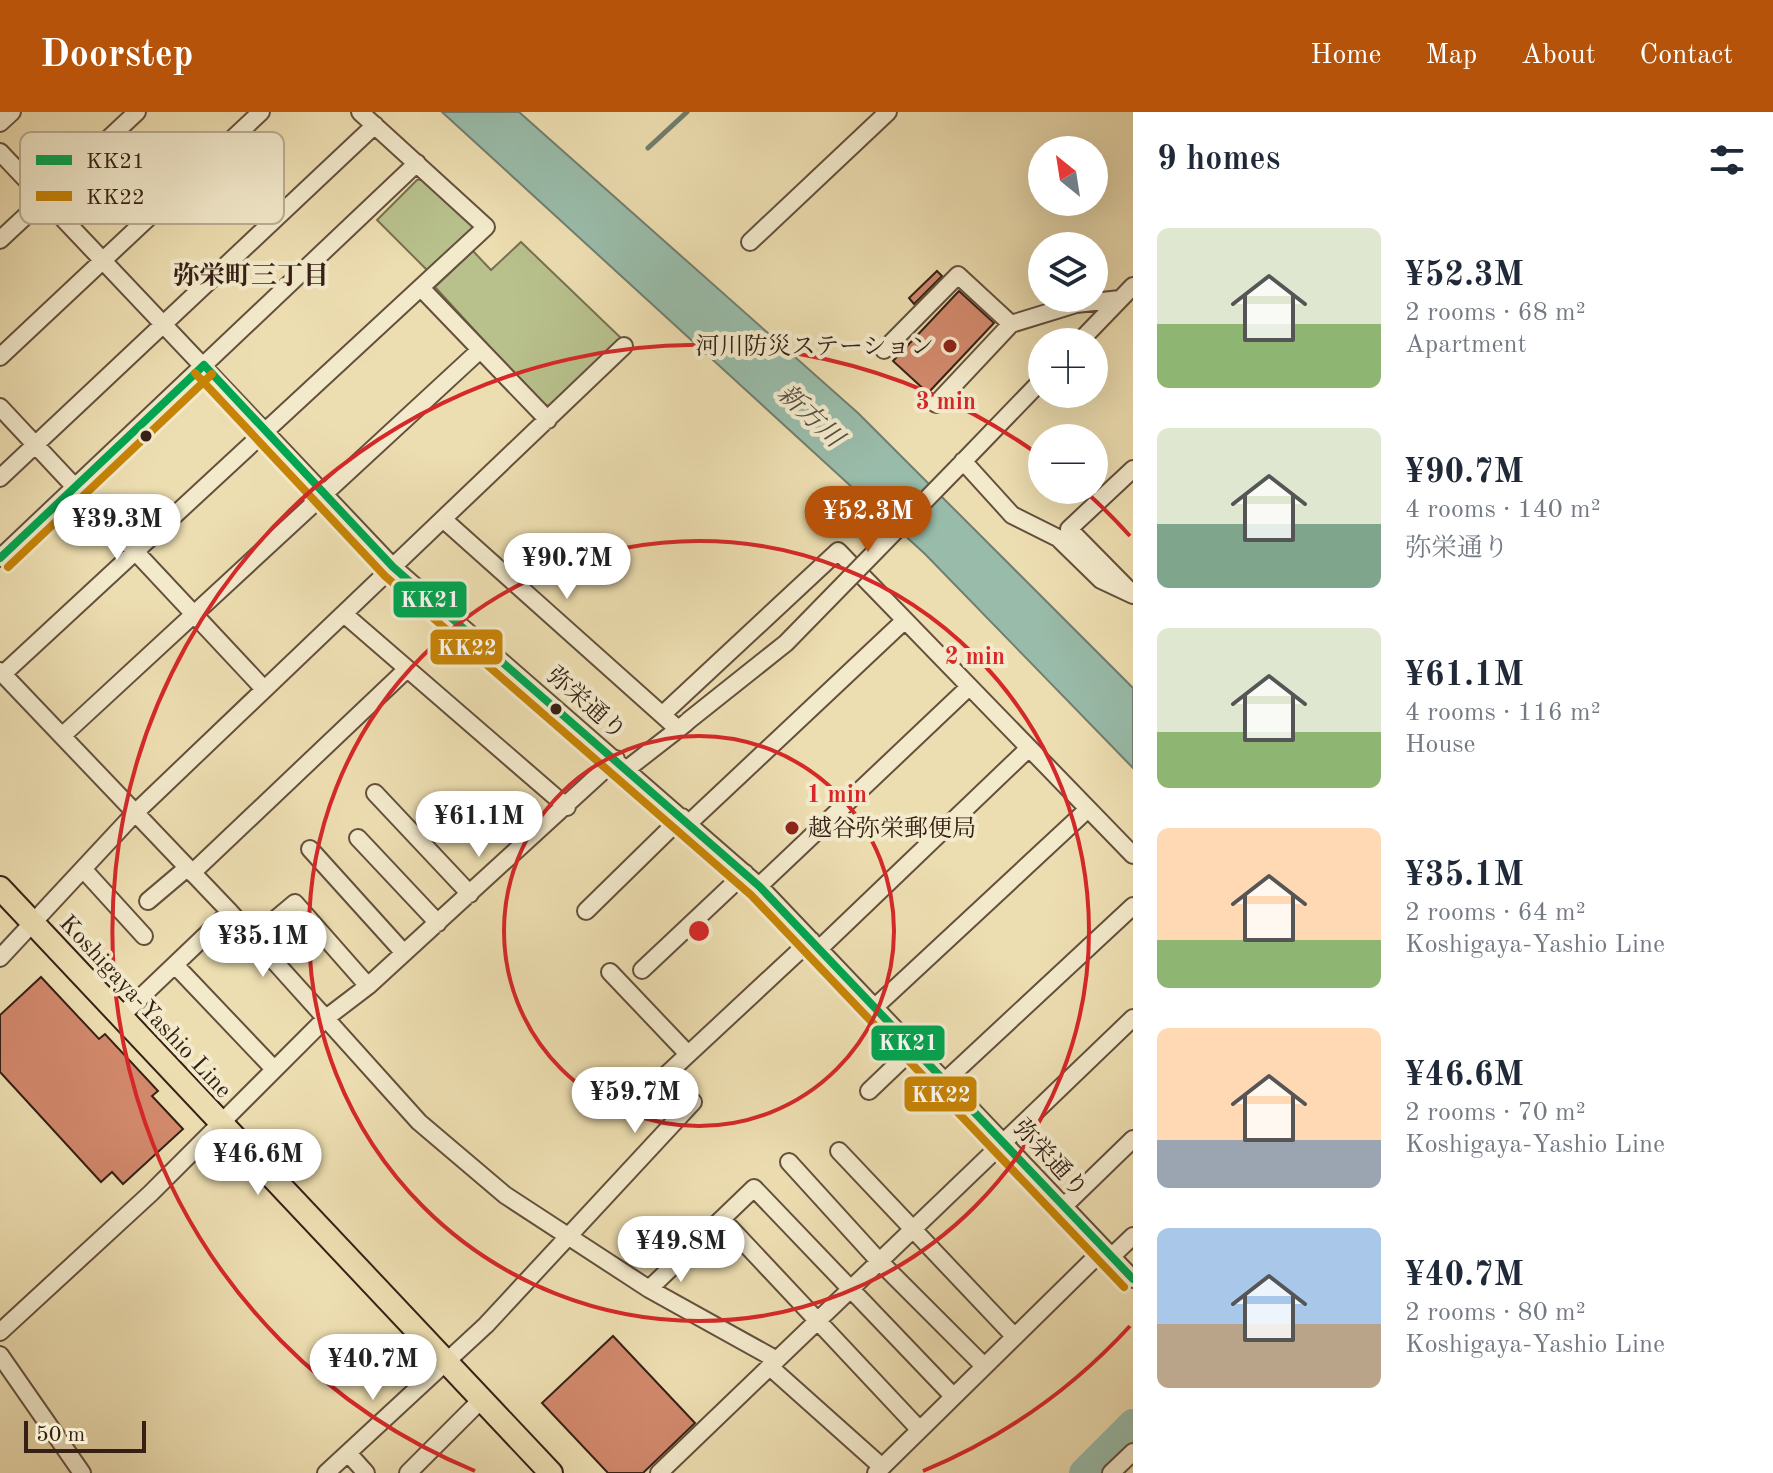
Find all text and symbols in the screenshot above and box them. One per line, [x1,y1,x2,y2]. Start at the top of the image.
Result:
text: Doorstep [40,37,193,75]
text: Home [1310,42,1381,70]
text: Map [1425,42,1477,70]
text: About [1521,42,1596,70]
text: Contact [1640,42,1733,70]
legend [20,132,284,224]
north arrow [1028,136,1108,216]
map controls [1028,136,1108,504]
icon: filters [1705,138,1749,182]
text: 9 homes [1157,143,1280,177]
text: KK21 [86,151,145,173]
text: KK22 [86,187,145,209]
button: layers [1028,232,1108,312]
text: ¥52.3M [1405,259,1524,293]
icon: home [1221,260,1317,356]
district label: 弥栄町三丁目 [173,261,329,290]
text: 2 rooms · 68 m² [1405,300,1586,326]
button: + [1028,328,1108,408]
text: Apartment [1405,332,1527,358]
place label: 河川防災ステーション [695,333,934,360]
marker: 河川防災ステーション [941,337,959,355]
water label: 新方川 [772,379,851,455]
text: 3 min [916,391,976,415]
button: − [1028,424,1108,504]
unlabelled marker [138,428,154,444]
text: ¥90.7M [1405,456,1524,490]
icon: home [1221,460,1317,556]
pin: ¥52.3M [803,486,933,554]
pin: ¥39.3M [52,494,182,562]
text: 4 rooms · 140 m² [1405,497,1601,523]
text: ¥52.3M [823,499,913,525]
text: ¥39.3M [72,507,162,533]
pin: ¥90.7M [502,533,632,601]
text: 弥栄通り [1405,536,1509,562]
text: ¥90.7M [522,546,612,572]
line badge: KK21 [392,580,468,619]
text: KK21 [400,590,460,612]
line badge: KK22 [429,628,504,666]
text: KK22 [437,638,497,660]
text: 2 min [945,646,1005,670]
text: ¥61.1M [1405,659,1524,693]
icon: home [1221,660,1317,756]
street label: 弥栄通り [542,662,632,745]
text: 4 rooms · 116 m² [1405,700,1601,726]
unlabelled marker [548,701,564,717]
text: House [1405,732,1476,758]
text: 1 min [807,784,867,808]
pin: ¥61.1M [414,791,544,859]
text: ¥61.1M [434,804,524,830]
place label: 越谷弥栄郵便局 [808,815,976,842]
marker: 越谷弥栄郵便局 [783,819,801,837]
text: ¥35.1M [1405,859,1524,893]
icon: home [1221,860,1317,956]
text: 2 rooms · 64 m² [1405,900,1586,926]
street label: Koshigaya-Yashio Line [54,911,235,1103]
pin: ¥35.1M [198,911,328,979]
centre of rings [685,917,713,945]
text: ¥35.1M [218,924,308,950]
text: Koshigaya-Yashio Line [1405,932,1665,958]
line badge: KK21 [870,1024,946,1062]
text: KK21 [878,1033,938,1055]
text: ¥46.6M [1405,1059,1524,1093]
icon: home [1221,1060,1317,1156]
pin: ¥59.7M [570,1067,700,1135]
line badge: KK22 [903,1075,978,1113]
text: ¥59.7M [590,1080,680,1106]
text: KK22 [911,1085,971,1107]
text: 2 rooms · 70 m² [1405,1100,1586,1126]
street label: 弥栄通り [1008,1114,1093,1203]
pin: ¥46.6M [193,1129,323,1197]
text: Koshigaya-Yashio Line [1405,1132,1665,1158]
text: ¥46.6M [213,1142,303,1168]
pin: ¥49.8M [616,1216,746,1284]
text: ¥49.8M [636,1229,726,1255]
text: ¥40.7M [1405,1259,1524,1293]
icon: home [1221,1260,1317,1356]
text: 2 rooms · 80 m² [1405,1300,1586,1326]
text: Koshigaya-Yashio Line [1405,1332,1665,1358]
pin: ¥40.7M [308,1334,438,1402]
text: ¥40.7M [328,1347,418,1373]
scale bar [24,1417,146,1453]
text: 50 m [36,1424,85,1446]

